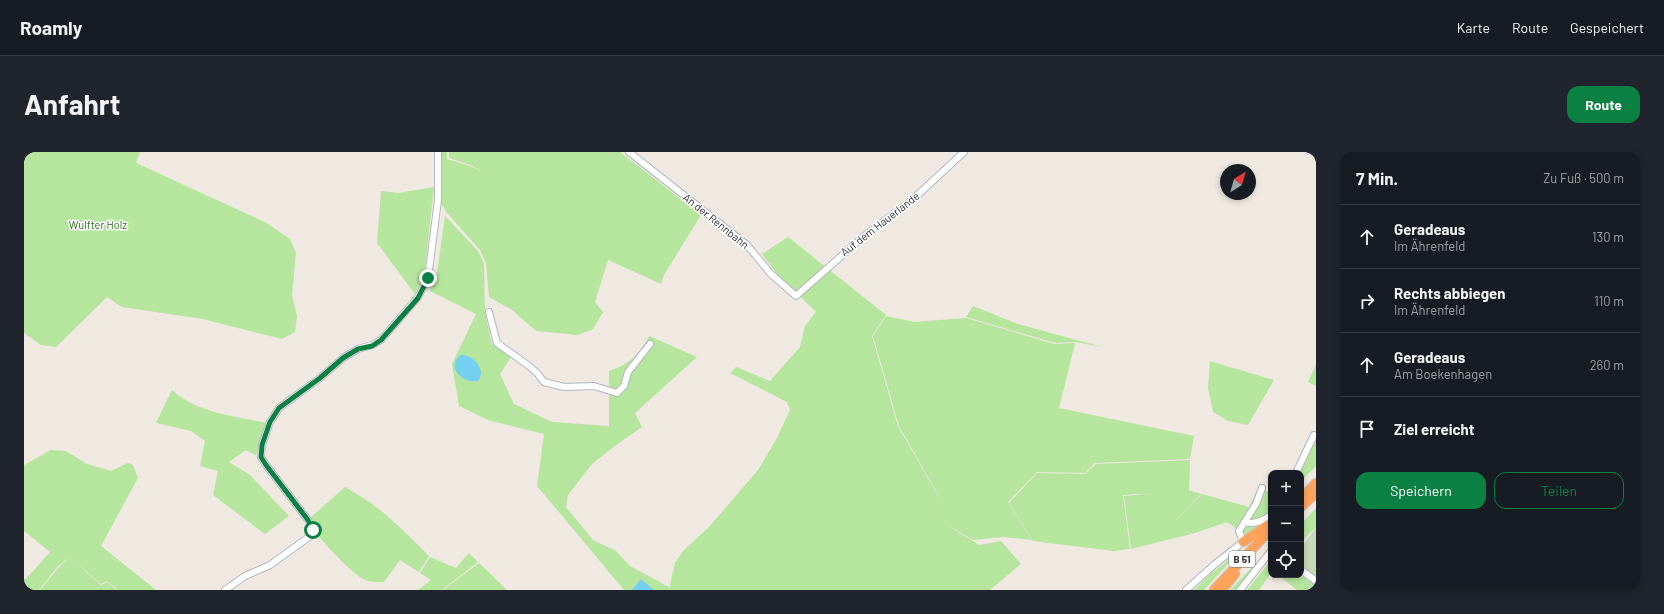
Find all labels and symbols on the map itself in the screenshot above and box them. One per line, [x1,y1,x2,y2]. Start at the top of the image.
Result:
north arrow [1220,164,1256,200]
street label: Auf dem Hauerlande [838,189,922,258]
street label: An der Rennbahn [681,190,752,251]
park label: Wulfter Holz [69,218,127,231]
route end [419,269,437,287]
route start [304,521,322,539]
road number: B 51 [1229,551,1255,567]

